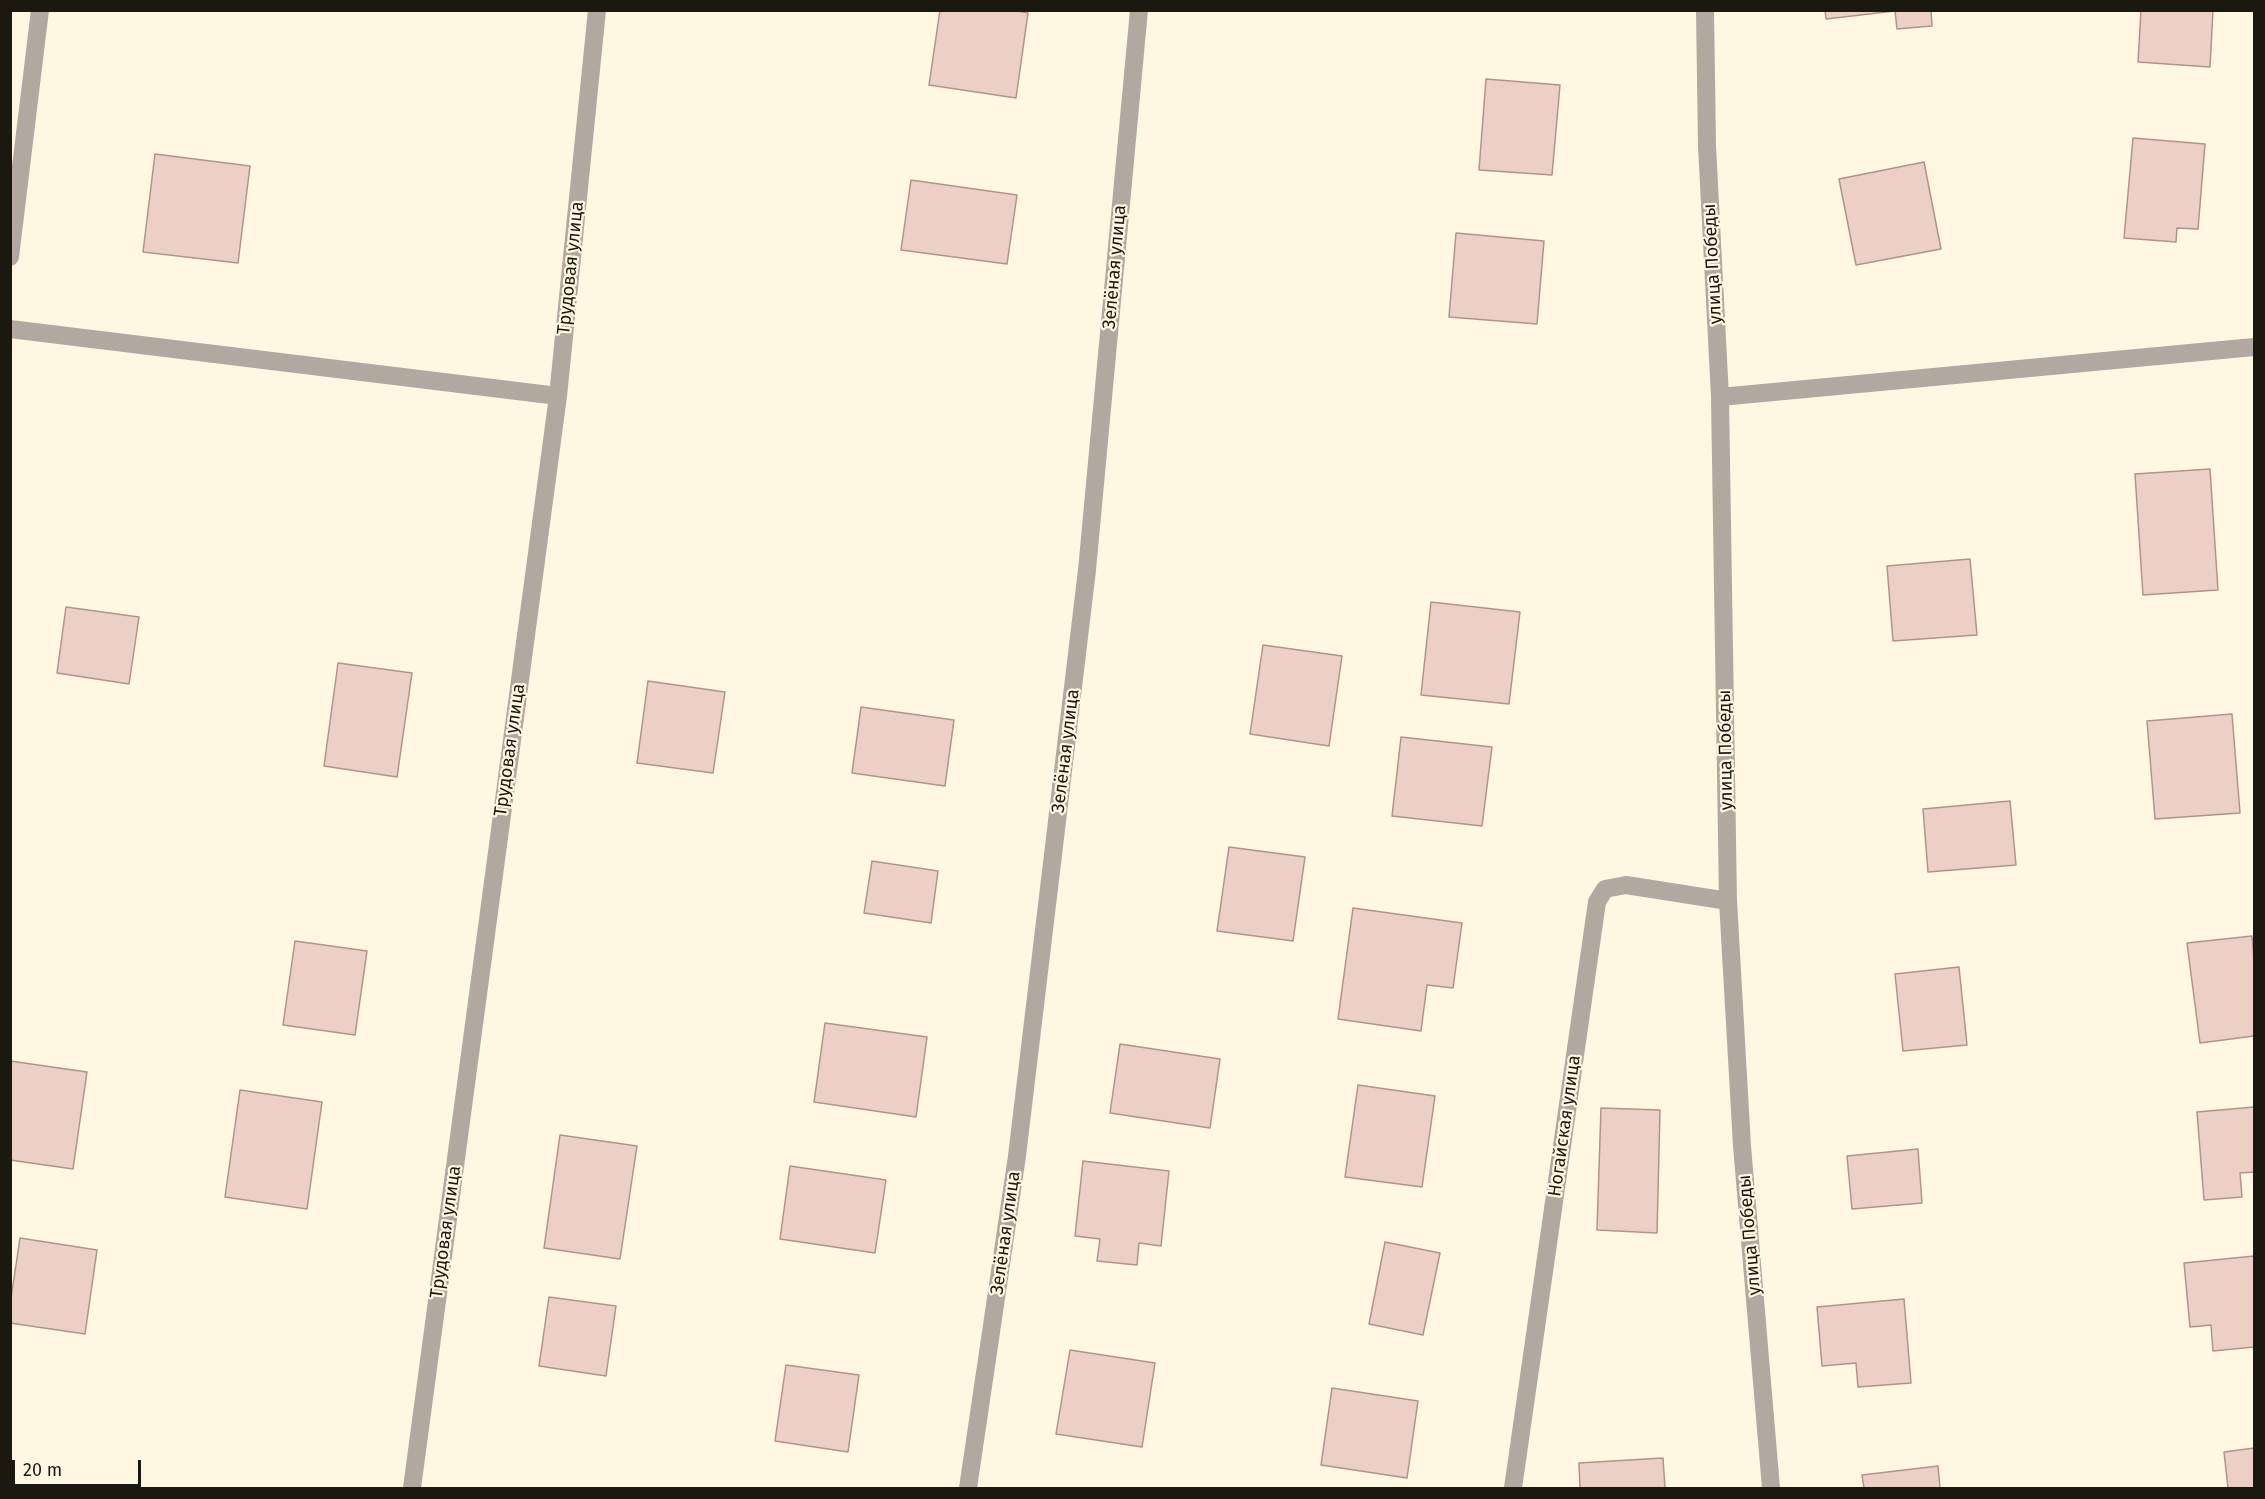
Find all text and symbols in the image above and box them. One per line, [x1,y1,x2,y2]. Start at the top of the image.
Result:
street label: Трудовая улица [553,200,589,336]
street label: улица Победы [1699,203,1727,325]
street label: Зелёная улица [1099,204,1131,330]
street label: Трудовая улица [490,682,530,818]
street label: Зелёная улица [1048,688,1084,814]
street label: улица Победы [1714,689,1738,811]
street label: Ногайская улица [1544,1054,1586,1198]
street label: Трудовая улица [426,1164,466,1300]
street label: Зелёная улица [987,1170,1025,1296]
street label: улица Победы [1734,1174,1766,1296]
scale bar [15,1448,144,1486]
text: 20 m [23,1459,62,1481]

